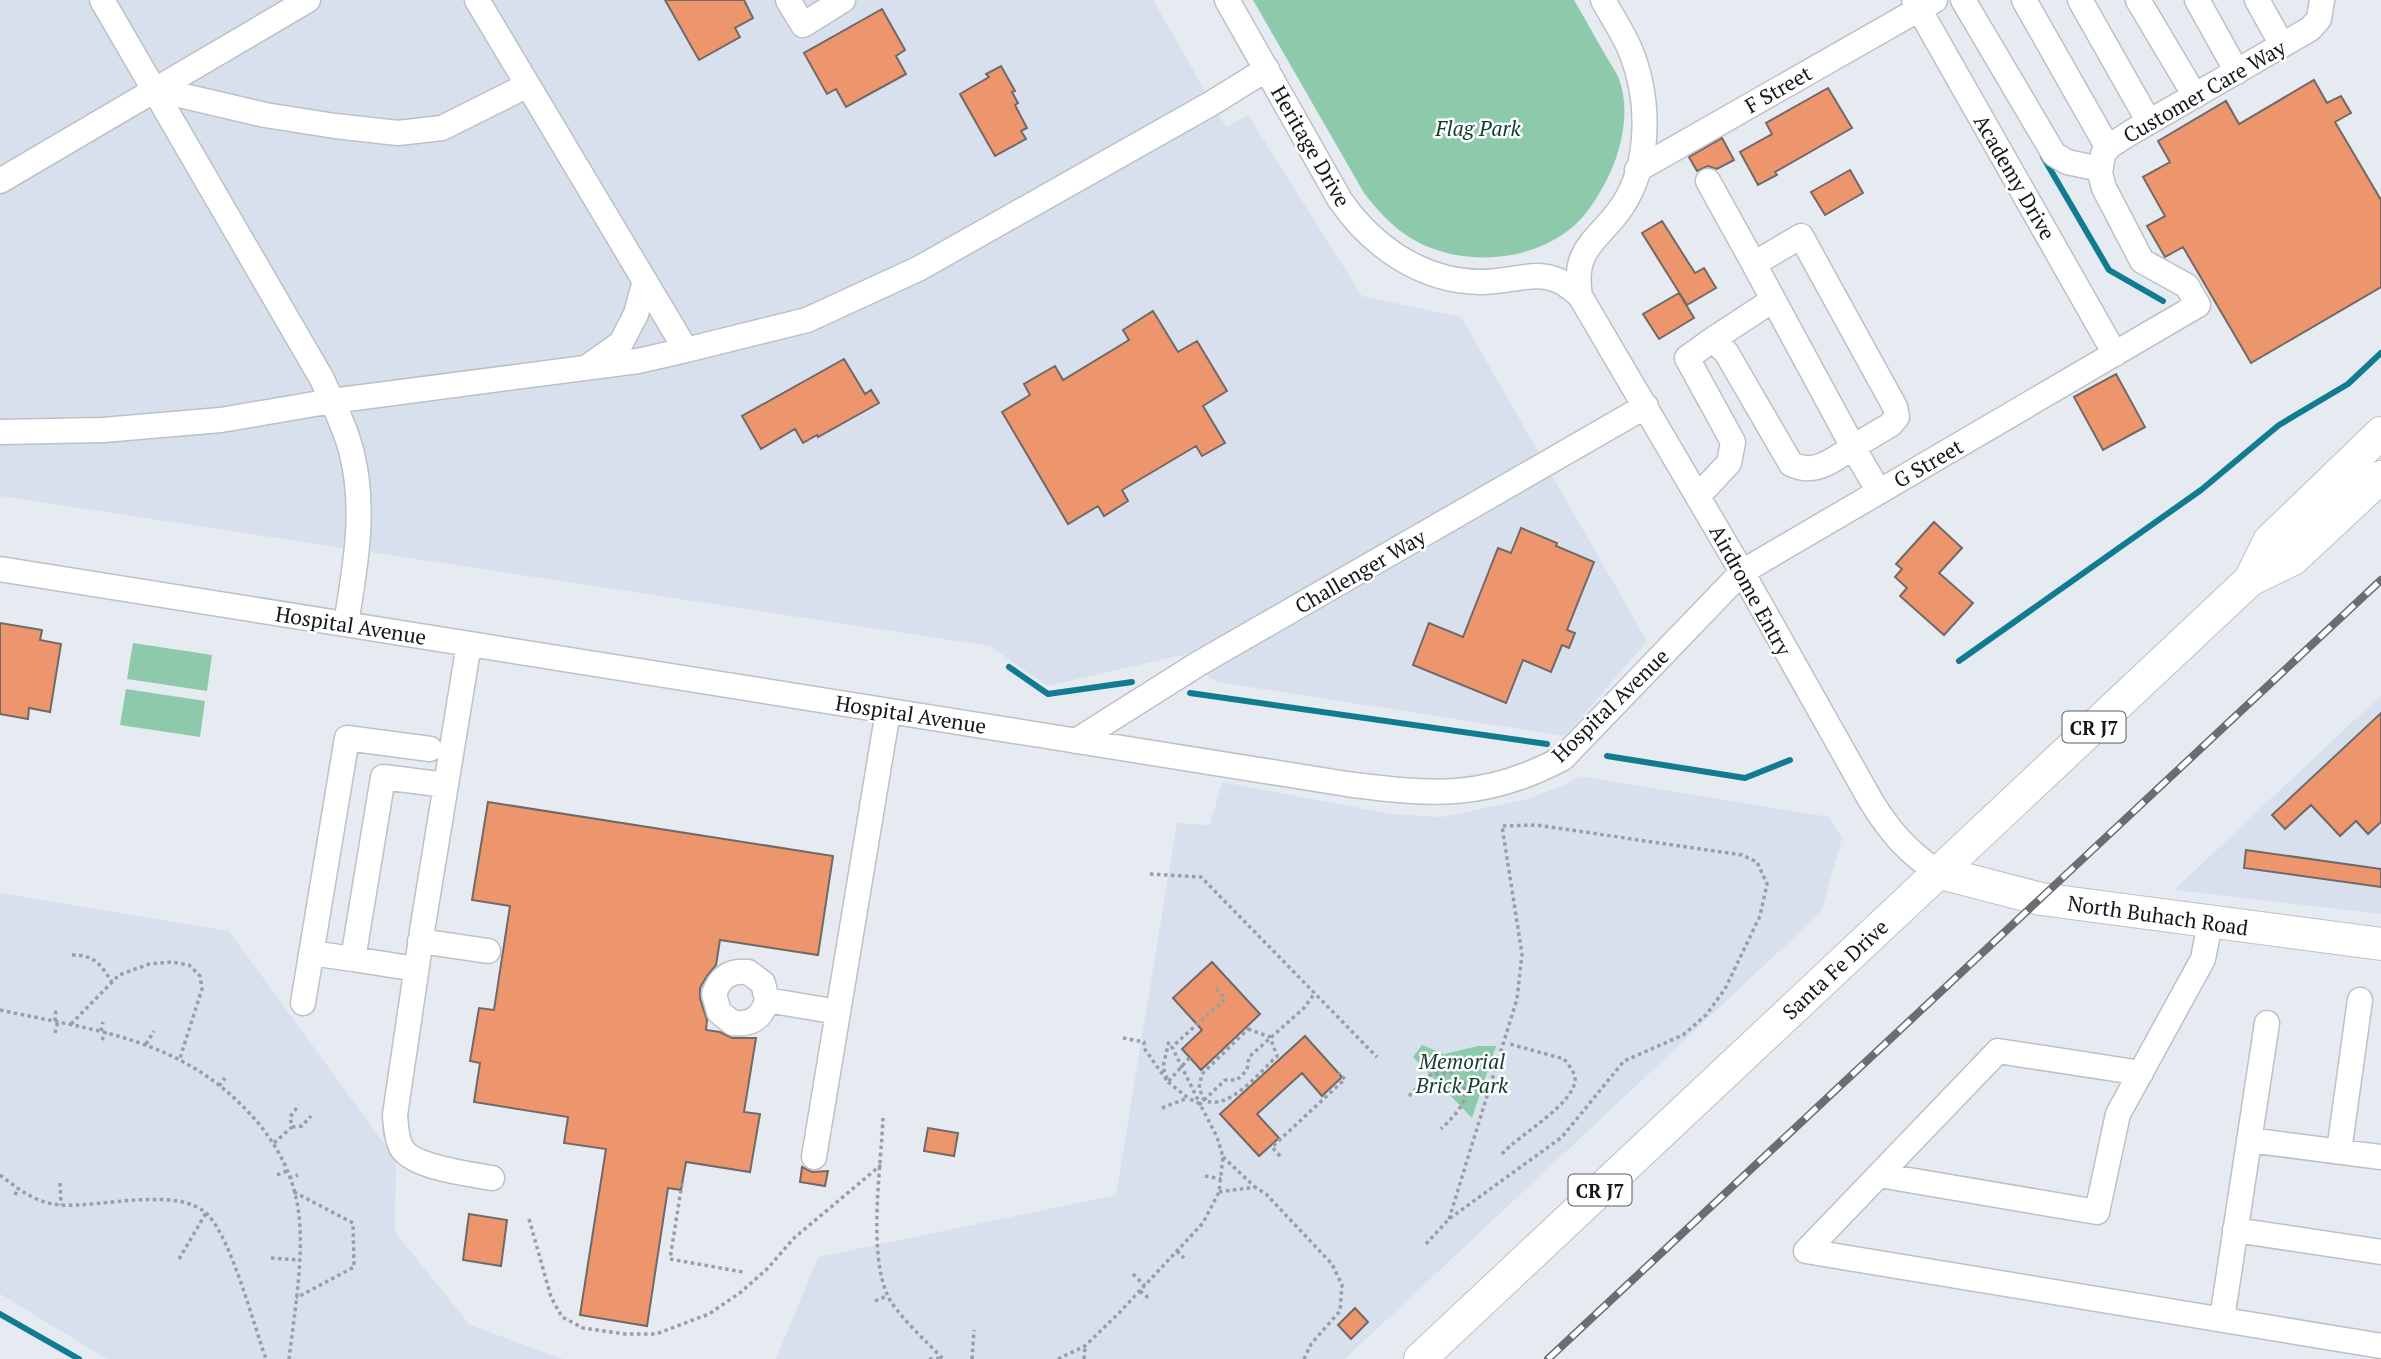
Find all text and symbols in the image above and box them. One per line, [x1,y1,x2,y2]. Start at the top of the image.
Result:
street label: Customer Care Way [2118,33,2291,149]
street label: F Street [1740,59,1817,119]
street label: Heritage Drive [1265,80,1357,212]
street label: Academy Drive [1968,109,2062,245]
park label: Flag Park [1434,114,1521,142]
street label: G Street [1888,432,1968,494]
street label: Airdrome Entry [1704,520,1799,661]
street label: Challenger Way [1290,522,1431,620]
street label: Hospital Avenue [274,599,428,651]
street label: Hospital Avenue [1545,642,1675,768]
street label: Hospital Avenue [834,688,988,740]
road number: CR J7 [2062,712,2126,742]
street label: North Buhach Road [2066,888,2251,942]
street label: Santa Fe Drive [1776,913,1894,1025]
park label: Memorial Brick Park [1415,1047,1509,1099]
road number: CR J7 [1568,1174,1632,1206]

